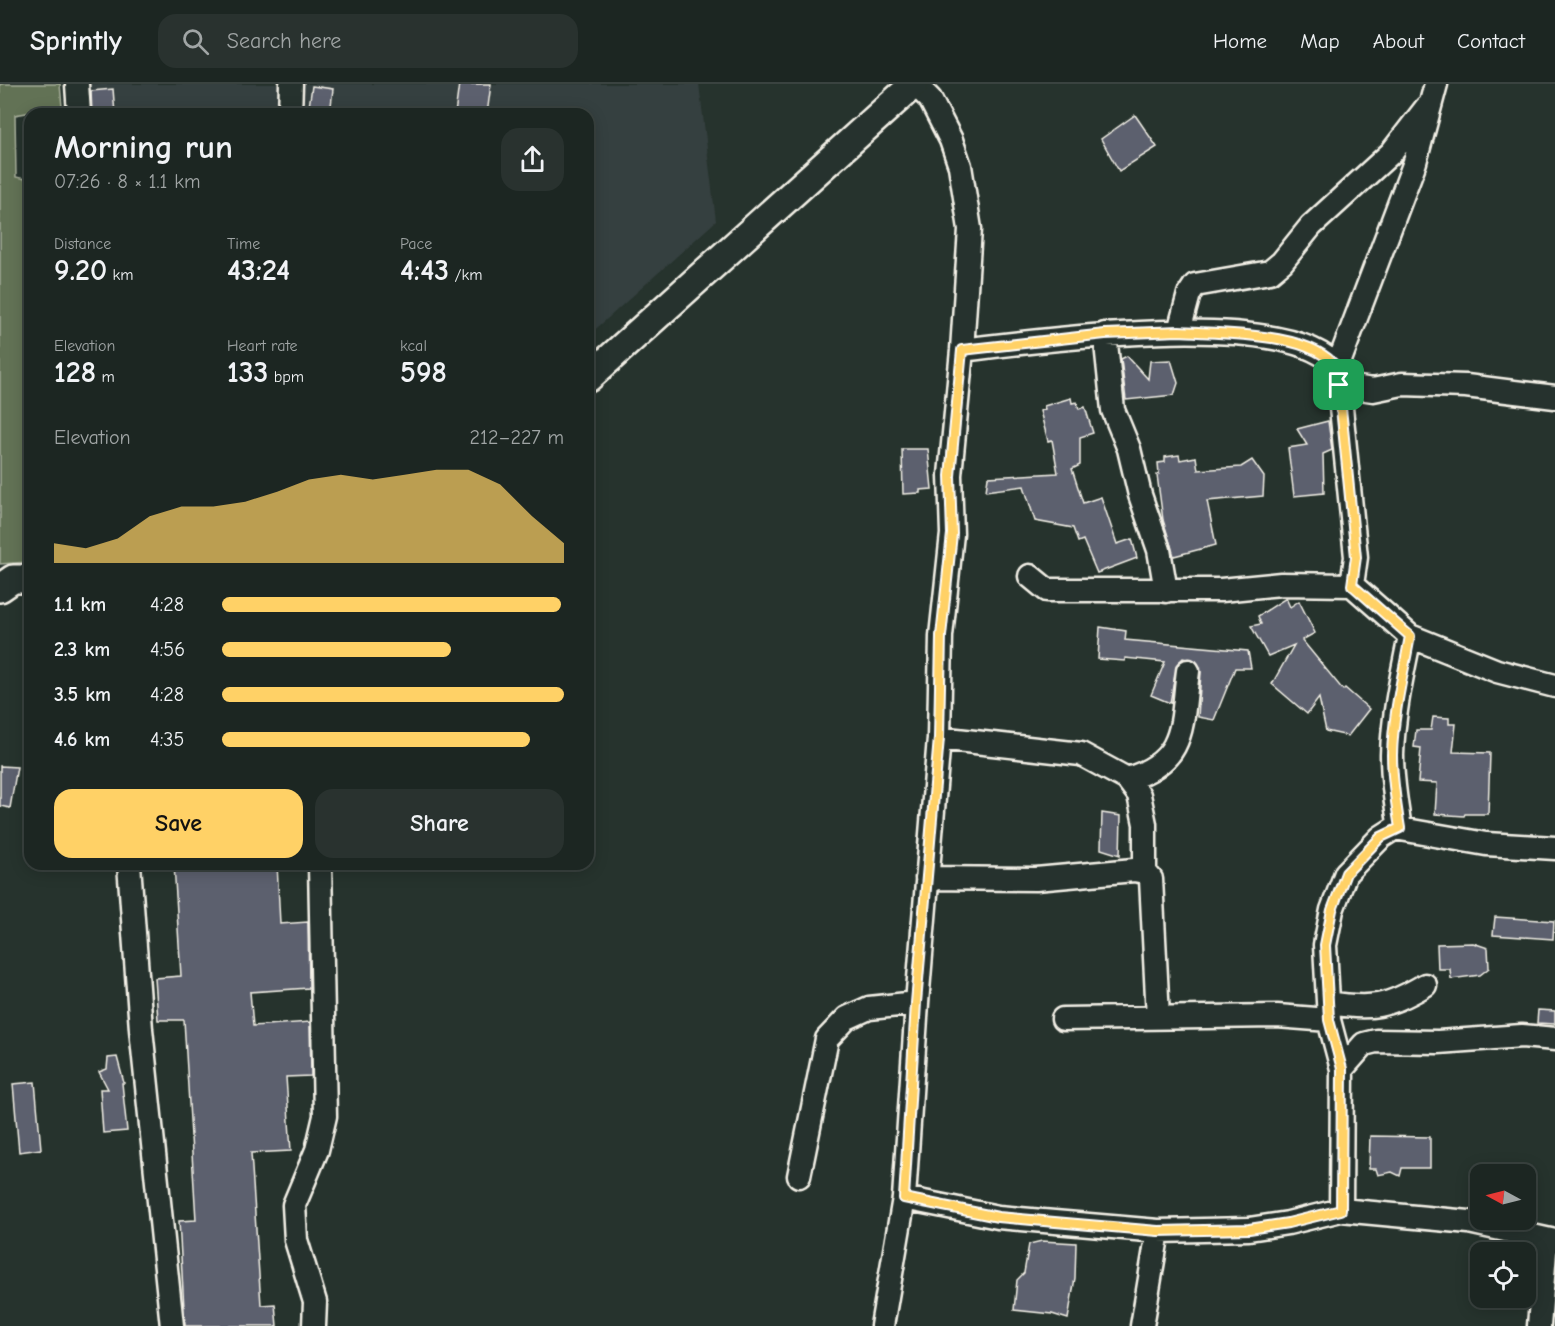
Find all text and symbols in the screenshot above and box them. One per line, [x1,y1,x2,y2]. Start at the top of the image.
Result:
search box [158,14,578,68]
text: Sprintly [30,25,122,57]
icon: search [179,25,212,58]
text: Search here [227,28,341,54]
text: Home [1213,29,1267,53]
text: Map [1300,29,1340,53]
text: About [1373,29,1424,53]
text: Contact [1457,29,1525,53]
text: Morning run [54,128,233,166]
button: share [501,128,564,191]
text: 07:26 · 8 × 1.1 km [54,170,200,193]
text: Distance [54,235,111,253]
text: Time [227,235,260,253]
text: Pace [400,235,432,253]
text: 9.20 [54,253,107,288]
text: 43:24 [227,253,290,288]
text: 4:43 [400,253,449,288]
text: km [107,266,134,284]
text: /km [449,266,482,284]
text: Elevation [54,337,115,355]
text: Heart rate [227,337,298,355]
text: kcal [400,337,427,355]
text: 128 [54,355,96,390]
text: 133 [227,355,268,390]
text: 598 [400,355,447,390]
pin [1313,359,1364,410]
text: m [96,368,115,386]
text: bpm [268,368,304,386]
icon: arrive [1322,368,1355,401]
text: Elevation [54,426,131,449]
text: 212–227 m [470,426,564,449]
text: 1.1 km [54,593,106,616]
text: 4:28 [150,593,184,616]
text: 2.3 km [54,638,110,661]
text: 4:56 [150,638,185,661]
text: 3.5 km [54,683,111,706]
text: 4:28 [150,683,184,706]
text: 4.6 km [54,728,110,751]
text: 4:35 [150,728,184,751]
button: Save [54,789,303,858]
button: Share [315,789,564,858]
north arrow [1470,1164,1536,1230]
map controls [1470,1164,1536,1308]
button: locate [1470,1242,1536,1308]

